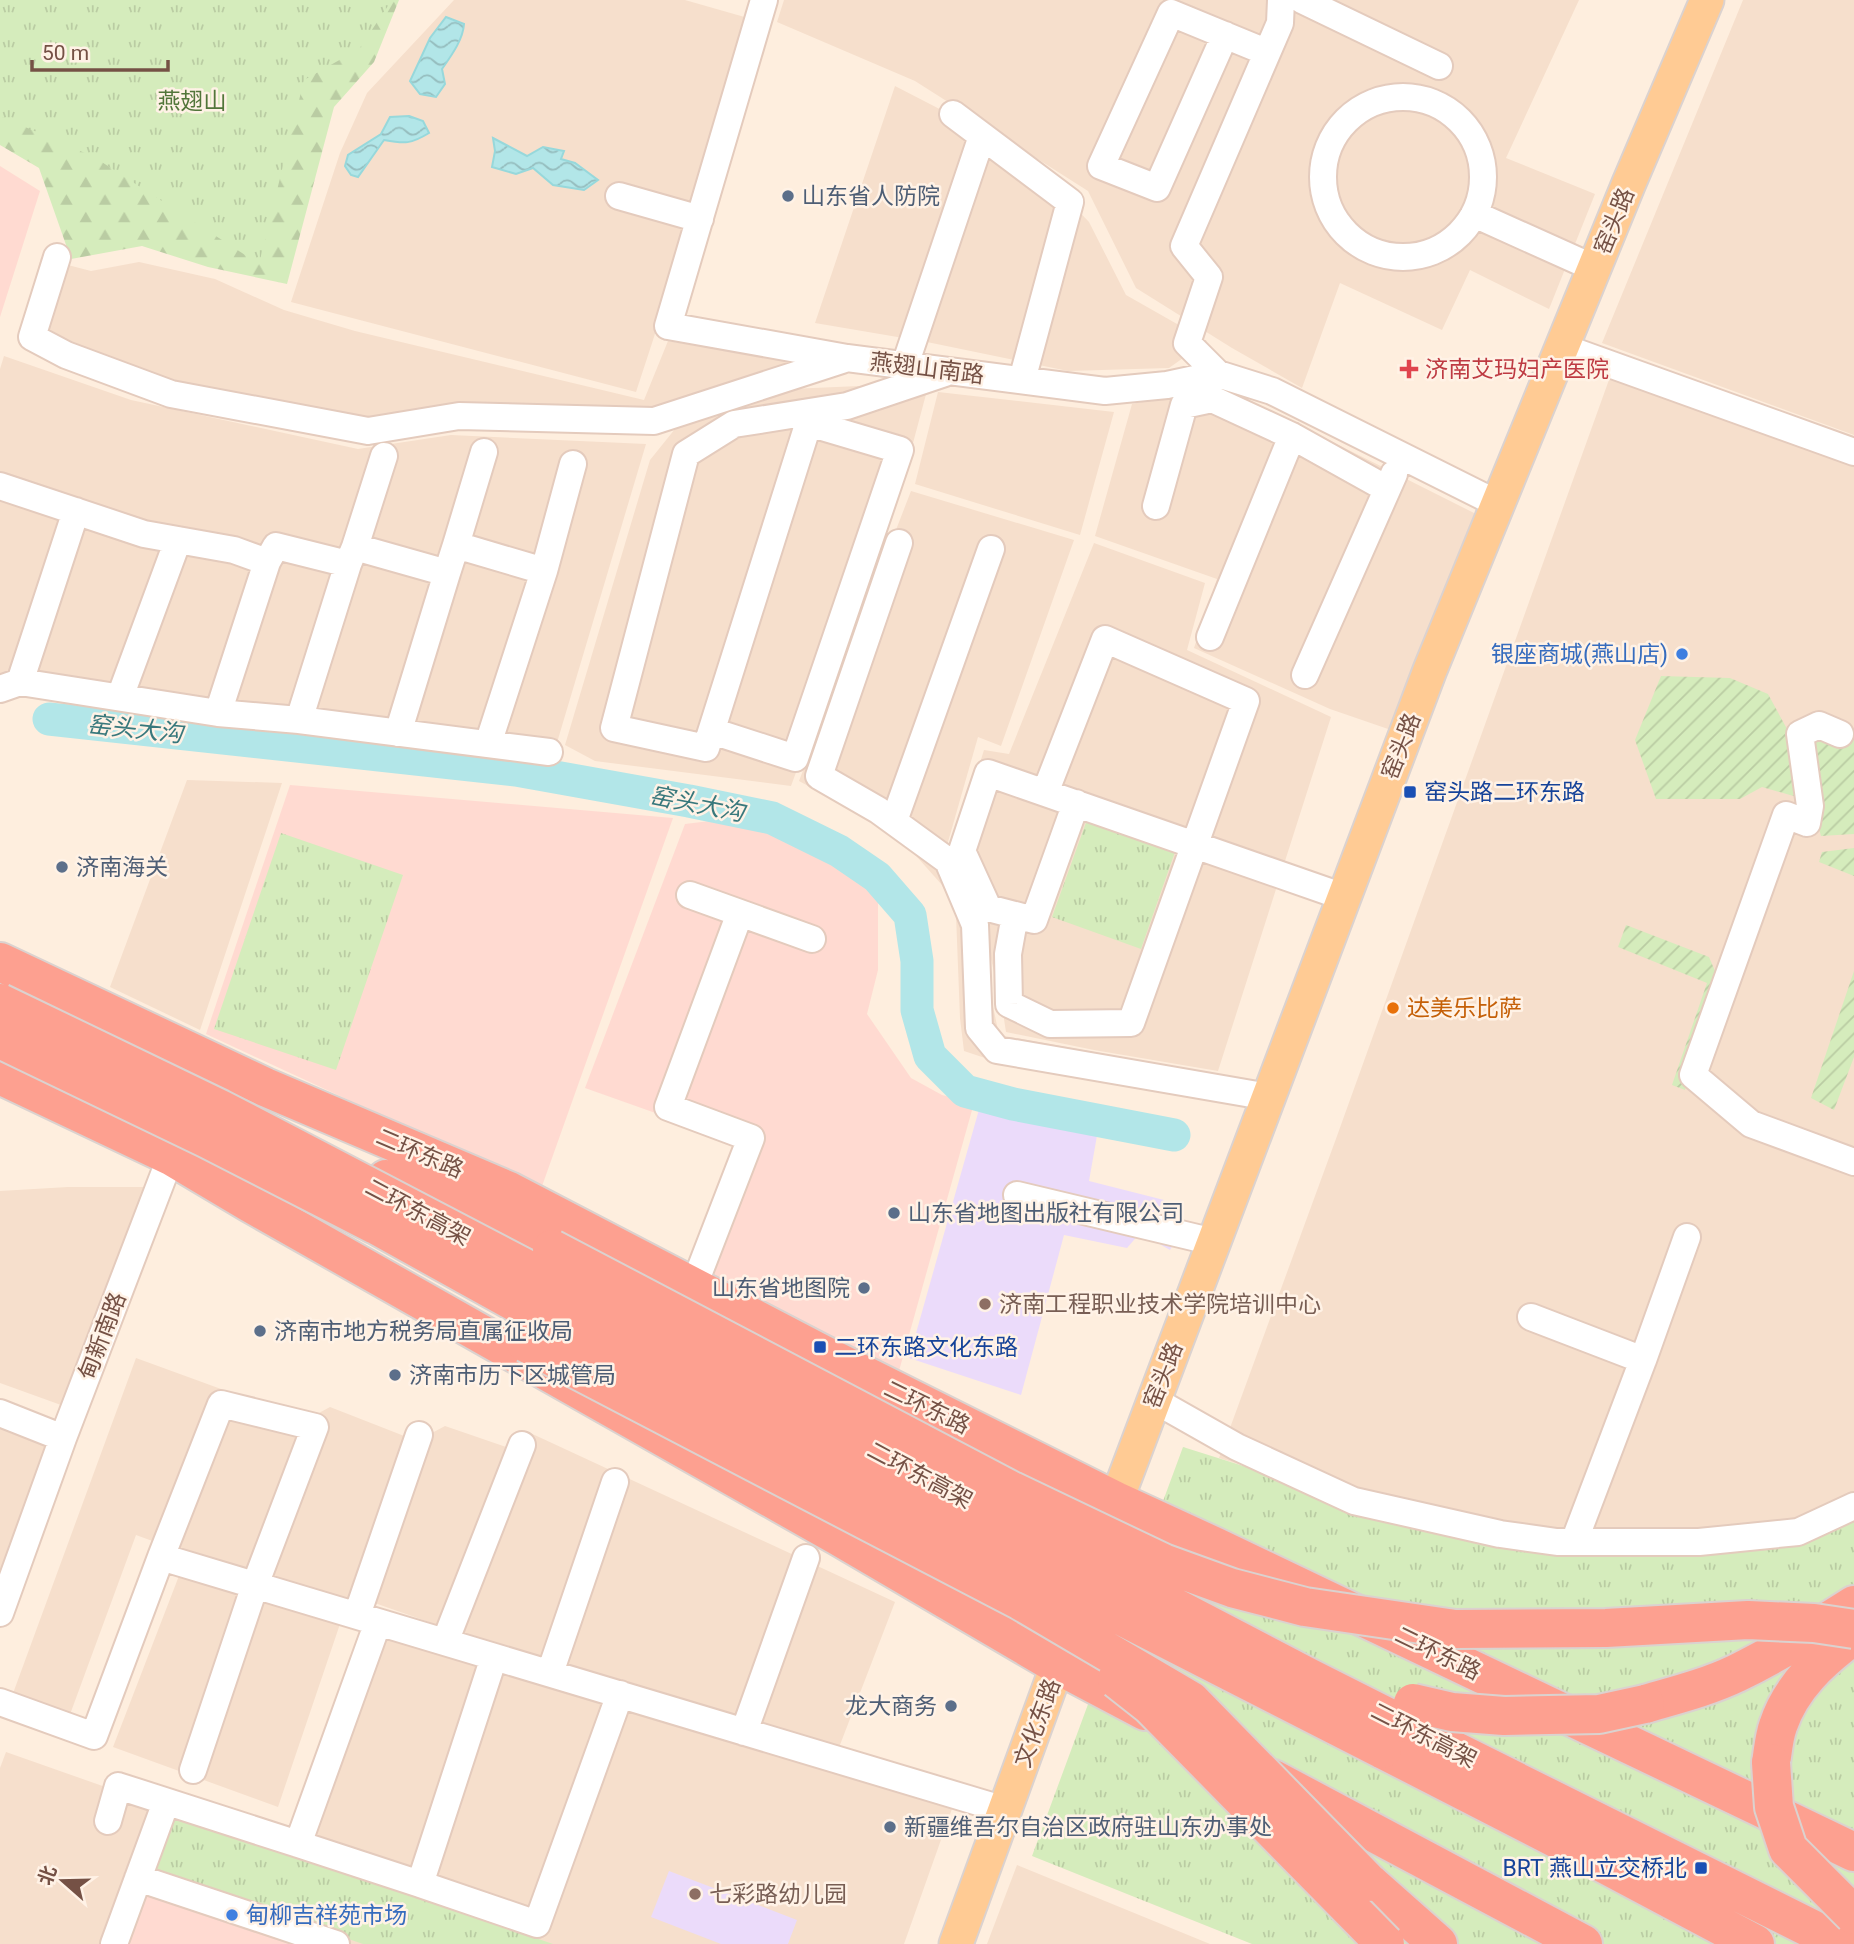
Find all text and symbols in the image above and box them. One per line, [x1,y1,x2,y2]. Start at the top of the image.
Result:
scale bar [32,28,168,72]
text: 50 m [42,41,89,65]
park label: 燕翅山 [158,88,227,115]
place label: 山东省人防院 [802,183,940,210]
street label: 窑头路 [1589,184,1640,258]
marker: 山东省人防院 [780,188,796,204]
street label: 燕翅山南路 [868,348,986,389]
place label: 济南艾玛妇产医院 [1425,356,1609,383]
marker: 济南艾玛妇产医院 [1399,359,1419,379]
place label: 银座商城(燕山店) [1491,641,1668,668]
marker: 银座商城(燕山店) [1674,646,1690,662]
street label: 窑头路 [1376,709,1426,783]
water label: 窑头大沟 [86,710,187,748]
place label: 窑头路二环东路 [1424,779,1585,806]
water label: 窑头大沟 [647,781,750,827]
marker: 窑头路二环东路 [1402,784,1418,800]
place label: 济南海关 [76,854,168,881]
marker: 济南海关 [54,859,70,875]
place label: 达美乐比萨 [1407,995,1522,1022]
marker: 达美乐比萨 [1385,1000,1401,1016]
street label: 二环东路 [372,1123,467,1184]
street label: 二环东高架 [361,1174,475,1251]
place label: 山东省地图出版社有限公司 [908,1200,1184,1227]
marker: 山东省地图出版社有限公司 [886,1205,902,1221]
place label: 山东省地图院 [712,1275,850,1302]
marker: 山东省地图院 [856,1280,872,1296]
street label: 甸新南路 [73,1288,132,1384]
place label: 济南工程职业技术学院培训中心 [999,1291,1321,1318]
marker: 济南工程职业技术学院培训中心 [977,1296,993,1312]
place label: 济南市地方税务局直属征收局 [274,1318,573,1345]
marker: 济南市地方税务局直属征收局 [252,1323,268,1339]
place label: 二环东路文化东路 [834,1334,1018,1361]
street label: 窑头路 [1138,1338,1188,1412]
marker: 二环东路文化东路 [812,1339,828,1355]
place label: 济南市历下区城管局 [409,1362,616,1389]
marker: 济南市历下区城管局 [387,1367,403,1383]
street label: 二环东路 [880,1375,974,1440]
street label: 二环东高架 [863,1437,977,1514]
street label: 二环东路 [1391,1621,1485,1686]
street label: 文化东路 [1009,1675,1066,1771]
place label: 龙大商务 [845,1693,937,1720]
street label: 二环东高架 [1366,1697,1481,1774]
marker: 龙大商务 [943,1698,959,1714]
place label: 新疆维吾尔自治区政府驻山东办事处 [904,1814,1272,1841]
marker: 新疆维吾尔自治区政府驻山东办事处 [882,1819,898,1835]
north arrow [28,1846,98,1916]
place label: BRT 燕山立交桥北 [1502,1855,1687,1882]
marker: BRT 燕山立交桥北 [1693,1860,1709,1876]
text: 北 [33,1862,62,1888]
place label: 七彩路幼儿园 [709,1881,847,1908]
marker: 七彩路幼儿园 [687,1886,703,1902]
place label: 甸柳吉祥苑市场 [246,1902,407,1929]
marker: 甸柳吉祥苑市场 [224,1907,240,1923]

